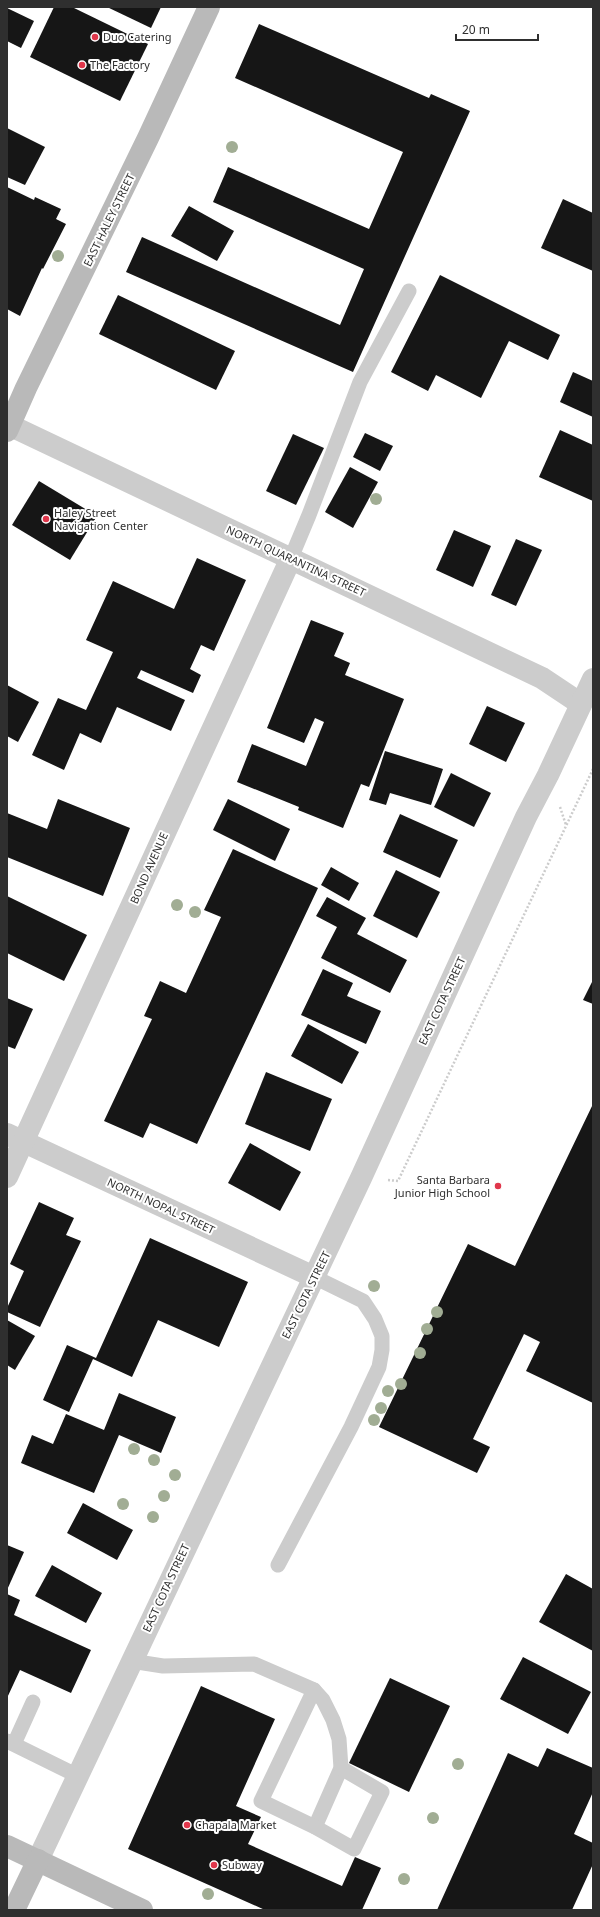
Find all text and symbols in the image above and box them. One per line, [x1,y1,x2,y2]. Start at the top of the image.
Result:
scale bar [456,16,538,42]
text: 20 m [462,21,490,38]
place label: Duo Catering [103,29,172,44]
marker: Duo Catering [90,32,100,42]
place label: The Factory [90,57,150,72]
marker: The Factory [77,60,87,70]
street label: EAST HALEY STREET [80,171,138,269]
place label: Haley Street Navigation Center [54,505,148,533]
marker: Haley Street Navigation Center [41,514,51,524]
street label: NORTH QUARANTINA STREET [224,522,368,599]
street label: BOND AVENUE [126,830,171,906]
street label: EAST COTA STREET [415,954,469,1047]
place label: Santa Barbara Junior High School [394,1172,490,1200]
street label: NORTH NOPAL STREET [105,1174,217,1237]
marker: Santa Barbara Junior High School [493,1181,503,1191]
street label: EAST COTA STREET [278,1248,333,1341]
street label: EAST COTA STREET [139,1541,193,1634]
place label: Chapala Market [195,1817,276,1832]
marker: Chapala Market [182,1820,192,1830]
place label: Subway [222,1857,262,1872]
marker: Subway [209,1860,219,1870]

